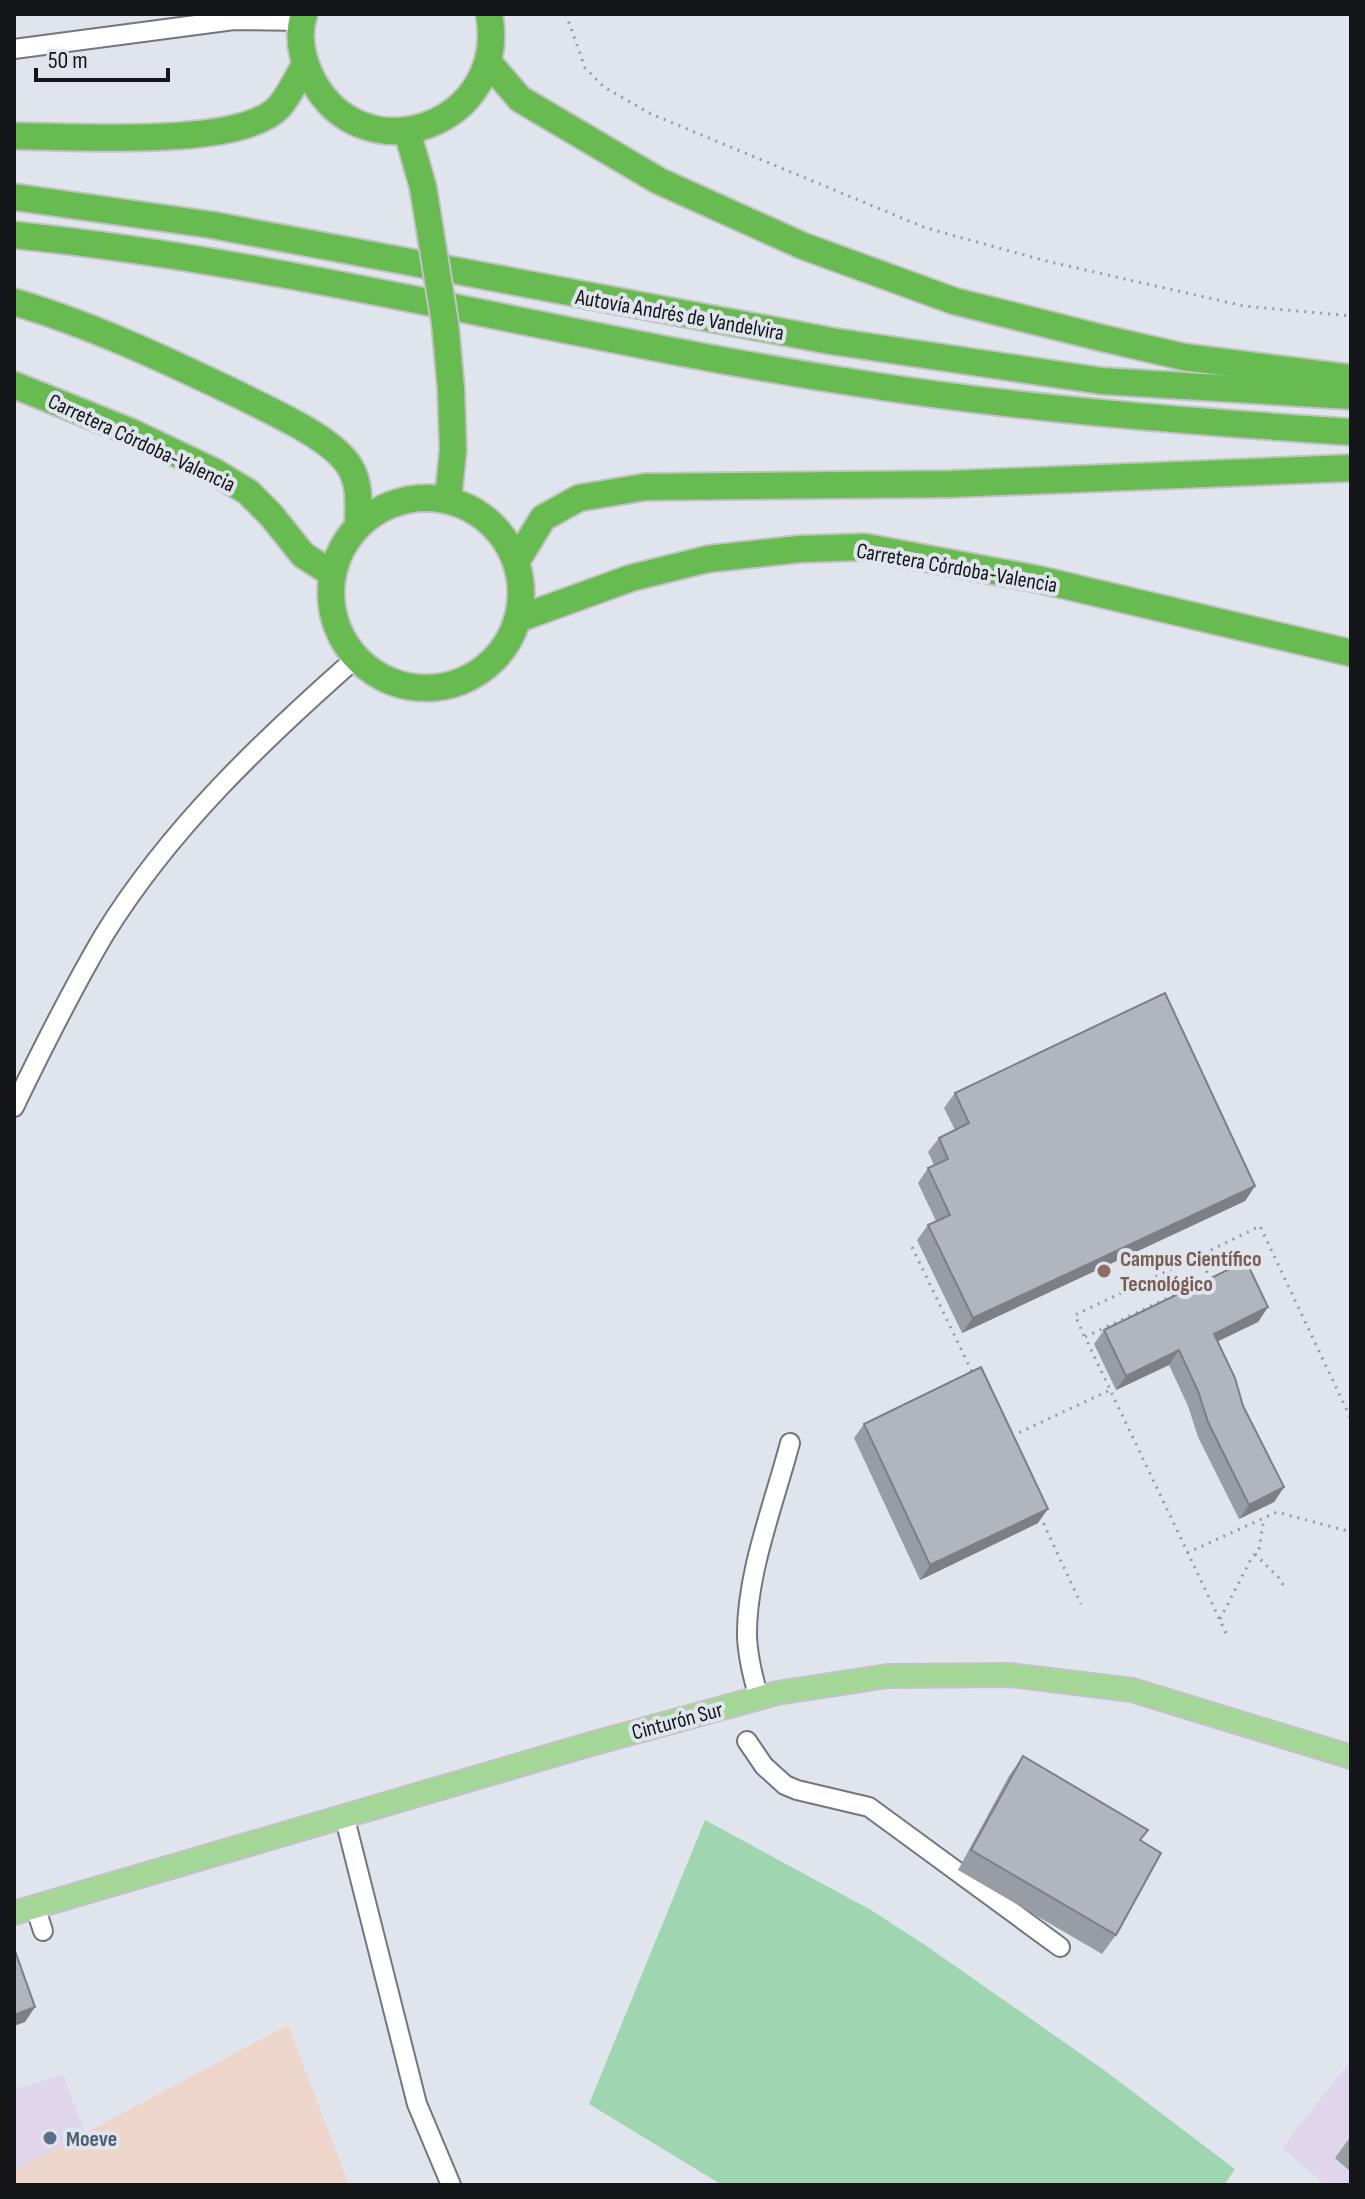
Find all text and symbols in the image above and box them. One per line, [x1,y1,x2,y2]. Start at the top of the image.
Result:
scale bar [36,32,168,82]
text: 50 m [48,46,88,75]
street label: Autovía Andrés de Vandelvira [572,284,786,347]
street label: Carretera Córdoba-Valencia [43,388,239,499]
street label: Carretera Córdoba-Valencia [854,538,1059,599]
place label: Campus Científico Tecnológico [1120,1246,1262,1298]
marker: Campus Científico Tecnológico [1095,1262,1113,1280]
street label: Cinturón Sur [629,1696,726,1747]
place label: Moeve [66,2126,117,2153]
marker: Moeve [41,2129,59,2147]

